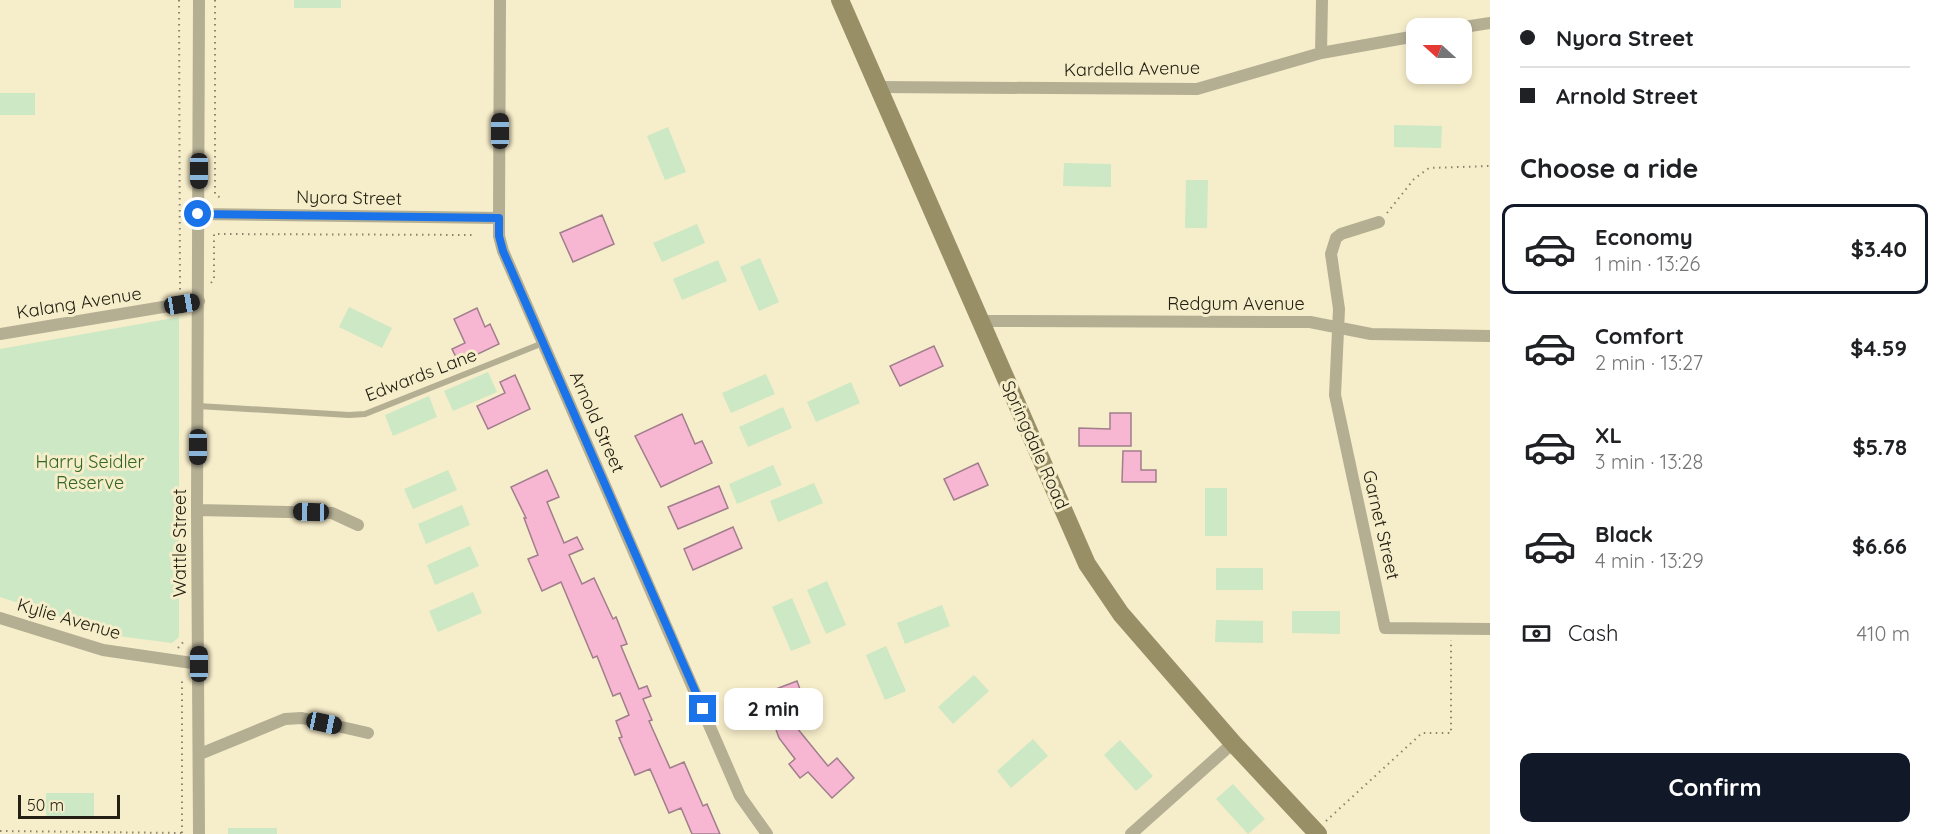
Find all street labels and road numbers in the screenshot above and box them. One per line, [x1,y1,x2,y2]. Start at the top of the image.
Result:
street label: Kardella Avenue [1064,56,1200,81]
street label: Nyora Street [296,185,402,210]
street label: Kalang Avenue [15,281,143,324]
street label: Redgum Avenue [1167,292,1305,315]
street label: Edwards Lane [362,343,480,406]
street label: Arnold Street [565,367,630,476]
street label: Springdale Road [997,377,1074,513]
street label: Garnet Street [1358,468,1405,582]
street label: Wattle Street [168,489,191,597]
street label: Kylie Avenue [15,593,124,644]

